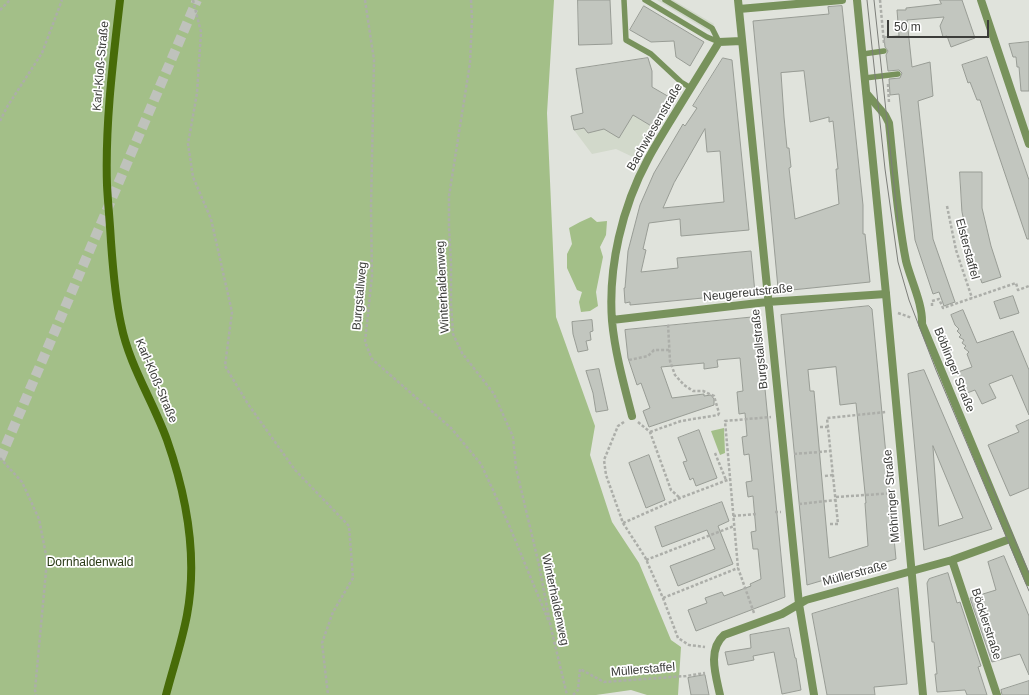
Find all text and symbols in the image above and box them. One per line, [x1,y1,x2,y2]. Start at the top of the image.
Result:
scale bar [889,12,991,38]
text: 50 m [894,20,921,34]
street label: Karl-Kloß-Straße [90,21,112,111]
street label: Bachwiesenstraße [624,81,686,173]
street label: Elsterstaffel [952,217,982,281]
street label: Winterhaldenweg [433,240,453,334]
street label: Burgstallweg [350,261,370,331]
street label: Neugereutstraße [702,281,794,305]
street label: Burgstallstraße [749,308,771,390]
street label: Böblinger Straße [930,326,978,414]
street label: Karl-Kloß-Straße [132,337,180,425]
street label: Möhringer Straße [881,449,903,543]
street label: Winterhaldenweg [538,553,572,647]
park label: Dornhaldenwald [47,556,133,570]
street label: Müllerstraße [821,558,889,590]
street label: Böcklerstraße [968,587,1004,661]
street label: Müllerstaffel [610,660,676,680]

